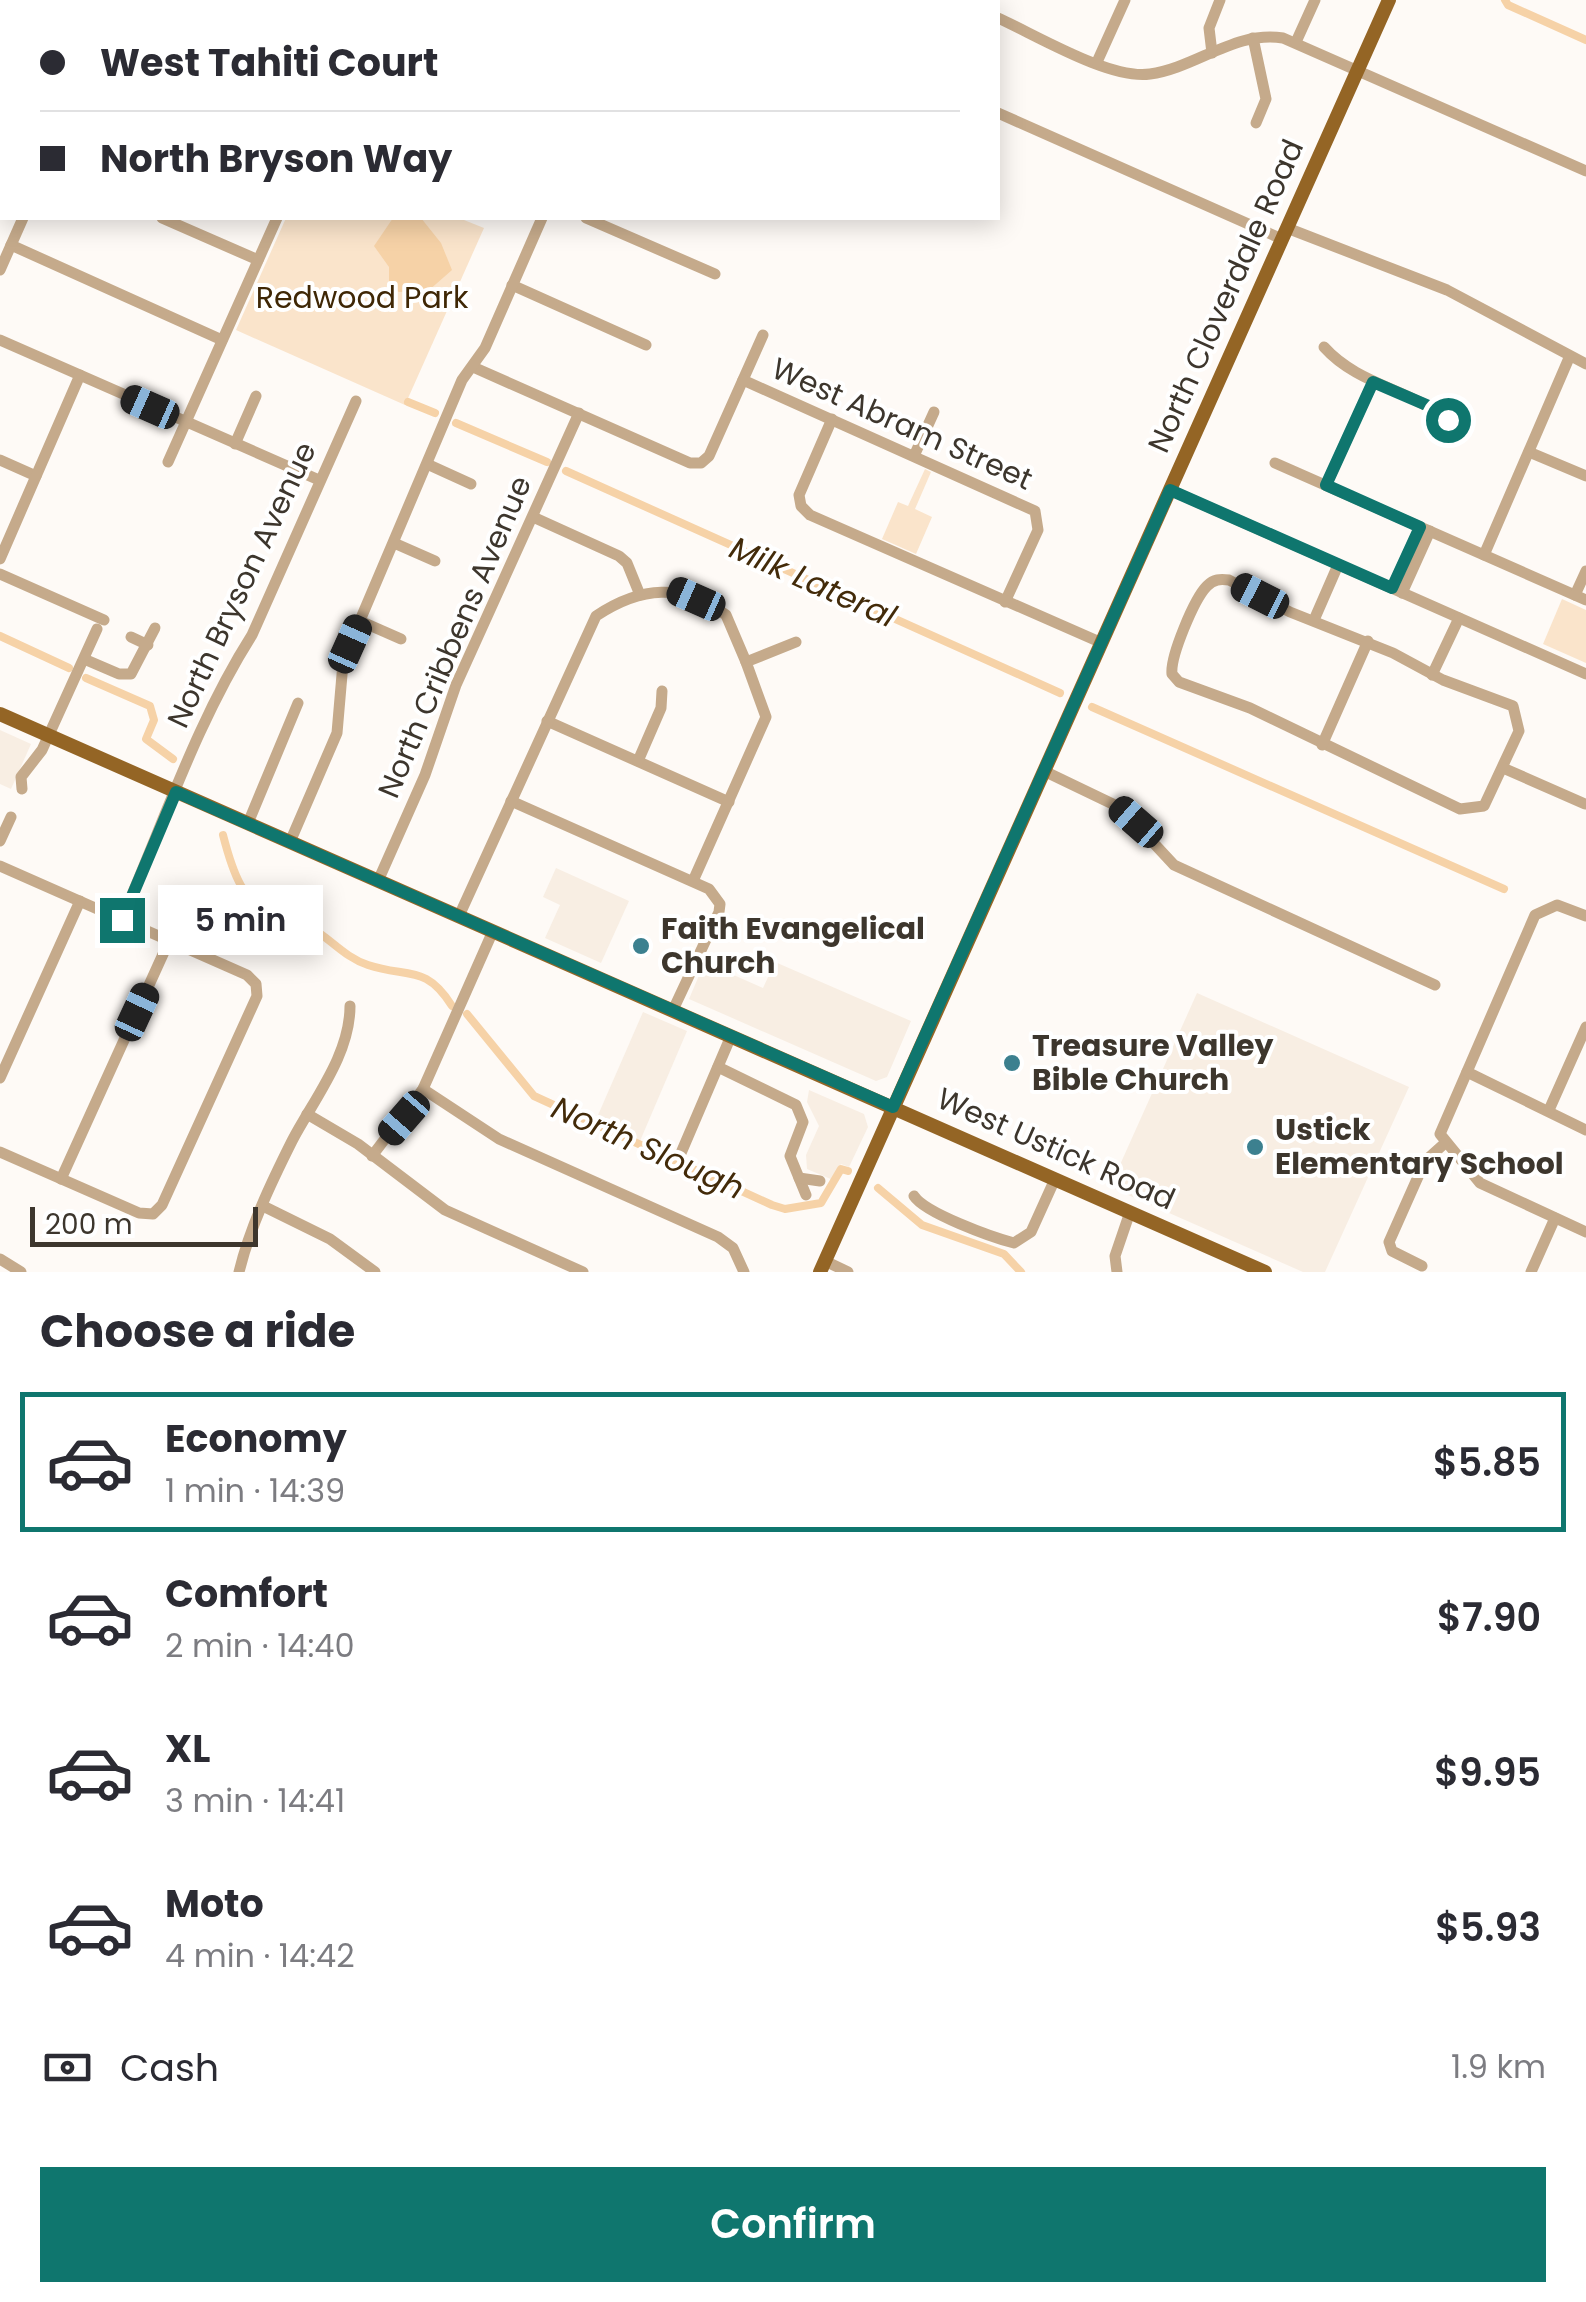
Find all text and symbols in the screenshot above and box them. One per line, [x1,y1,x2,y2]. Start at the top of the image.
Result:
text: West Tahiti Court [100,36,438,89]
text: North Bryson Way [100,132,452,185]
street label: North Cloverdale Road [1137,132,1314,459]
park label: Redwood Park [256,276,469,319]
street label: West Abram Street [765,347,1039,500]
car [116,381,184,433]
route start [1426,398,1471,443]
street label: North Bryson Avenue [156,435,327,735]
street label: North Cribbens Avenue [367,469,542,804]
water label: Milk Lateral [723,525,904,638]
car [1226,569,1294,623]
car [662,573,730,625]
car [324,610,376,678]
car [1104,791,1168,853]
callout: 5 min [157,885,322,955]
text: 5 min [195,897,286,942]
route end [100,898,145,943]
place label: Faith Evangelical Church [661,907,925,984]
marker: Faith Evangelical Church [630,935,652,957]
car [111,978,163,1046]
place label: Treasure Valley Bible Church [1032,1024,1274,1101]
marker: Treasure Valley Bible Church [1001,1052,1023,1074]
street label: West Ustick Road [930,1077,1182,1220]
water label: North Slough [545,1085,752,1210]
car [373,1086,435,1150]
place label: Ustick Elementary School [1275,1108,1564,1185]
marker: Ustick Elementary School [1244,1136,1266,1158]
scale bar [30,1202,258,1246]
text: 200 m [45,1205,133,1244]
text: Choose a ride [40,1300,355,1363]
text: Economy [165,1412,347,1465]
icon: car [45,1417,135,1507]
text: $5.85 [1433,1436,1541,1489]
text: 1 min · 14:39 [165,1468,345,1513]
text: Comfort [165,1567,328,1620]
icon: car [45,1572,135,1662]
text: $7.90 [1437,1591,1541,1644]
text: 2 min · 14:40 [165,1623,355,1668]
text: XL [165,1722,210,1775]
icon: car [45,1727,135,1817]
text: $9.95 [1434,1746,1541,1799]
text: 3 min · 14:41 [165,1778,345,1823]
text: Moto [165,1877,264,1930]
icon: car [45,1882,135,1972]
text: $5.93 [1435,1901,1541,1954]
text: 4 min · 14:42 [165,1933,355,1978]
icon: cash [40,2040,95,2095]
text: Cash [120,2041,219,2094]
text: 1.9 km [1451,2044,1546,2089]
button: Confirm [40,2167,1546,2282]

